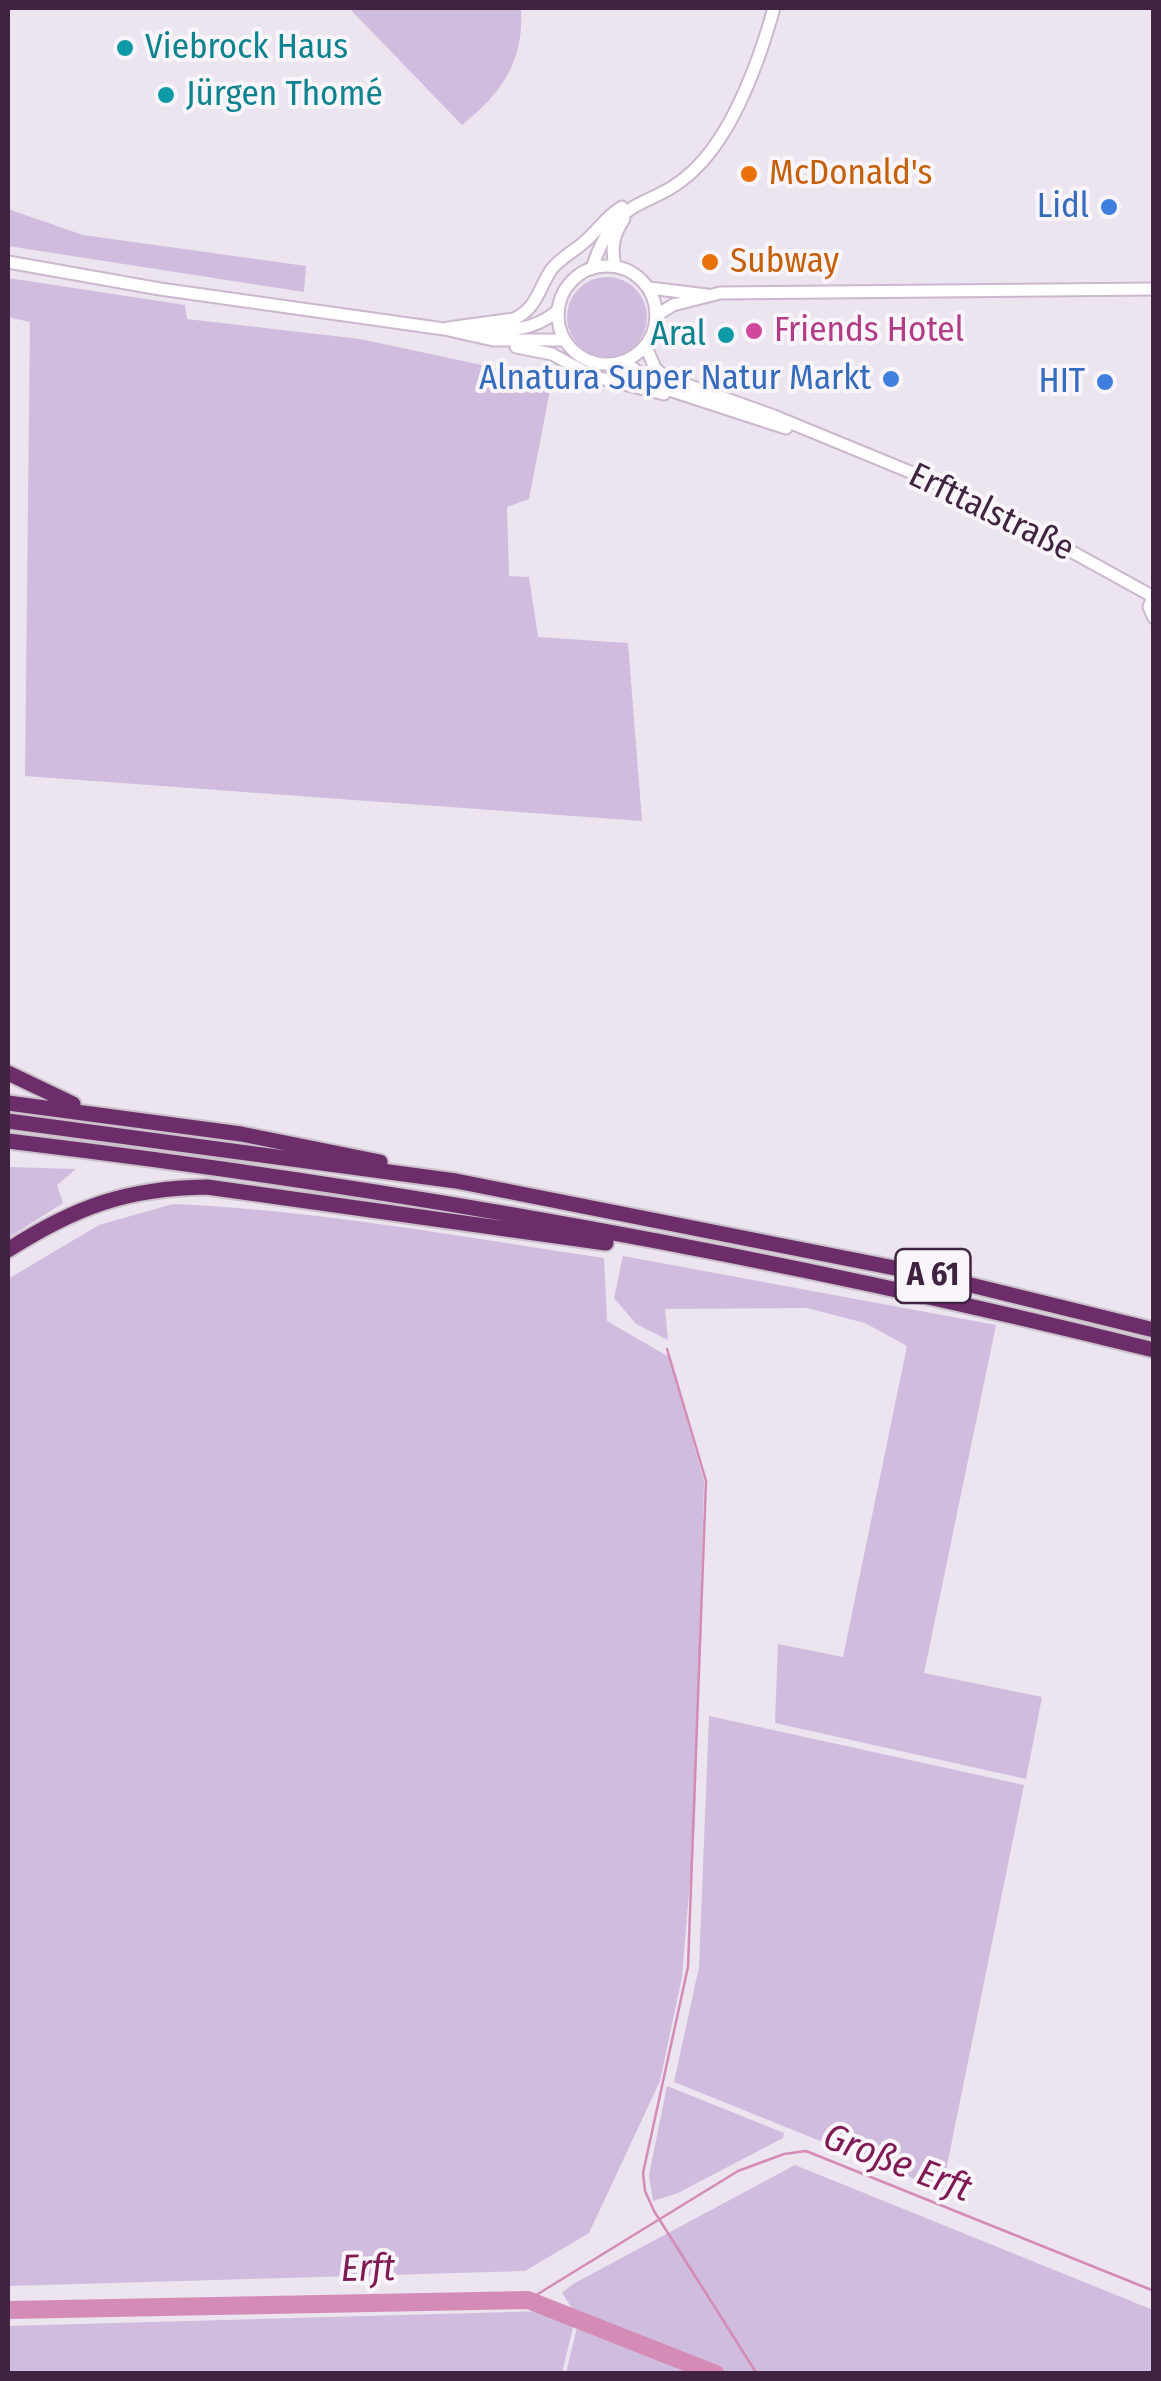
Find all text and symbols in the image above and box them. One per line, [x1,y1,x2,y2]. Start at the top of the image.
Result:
place label: Viebrock Haus [145,27,348,69]
marker: Viebrock Haus [114,37,136,59]
place label: Jürgen Thomé [186,74,383,116]
marker: Jürgen Thomé [155,84,177,106]
place label: McDonald's [769,153,932,195]
marker: McDonald's [738,163,760,185]
place label: Lidl [1037,186,1089,228]
marker: Lidl [1098,196,1120,218]
place label: Subway [730,241,839,283]
marker: Subway [699,251,721,273]
place label: Friends Hotel [774,310,964,352]
place label: Aral [650,314,706,356]
marker: Friends Hotel [743,320,765,342]
marker: Aral [715,324,737,346]
place label: Alnatura Super Natur Markt [479,358,871,400]
place label: HIT [1038,361,1085,403]
marker: Alnatura Super Natur Markt [880,368,902,390]
marker: HIT [1094,371,1116,393]
street label: Erfttalstraße [902,455,1080,571]
road number: A 61 [896,1249,970,1303]
water label: Große Erft [817,2115,977,2213]
water label: Erft [340,2247,396,2293]

